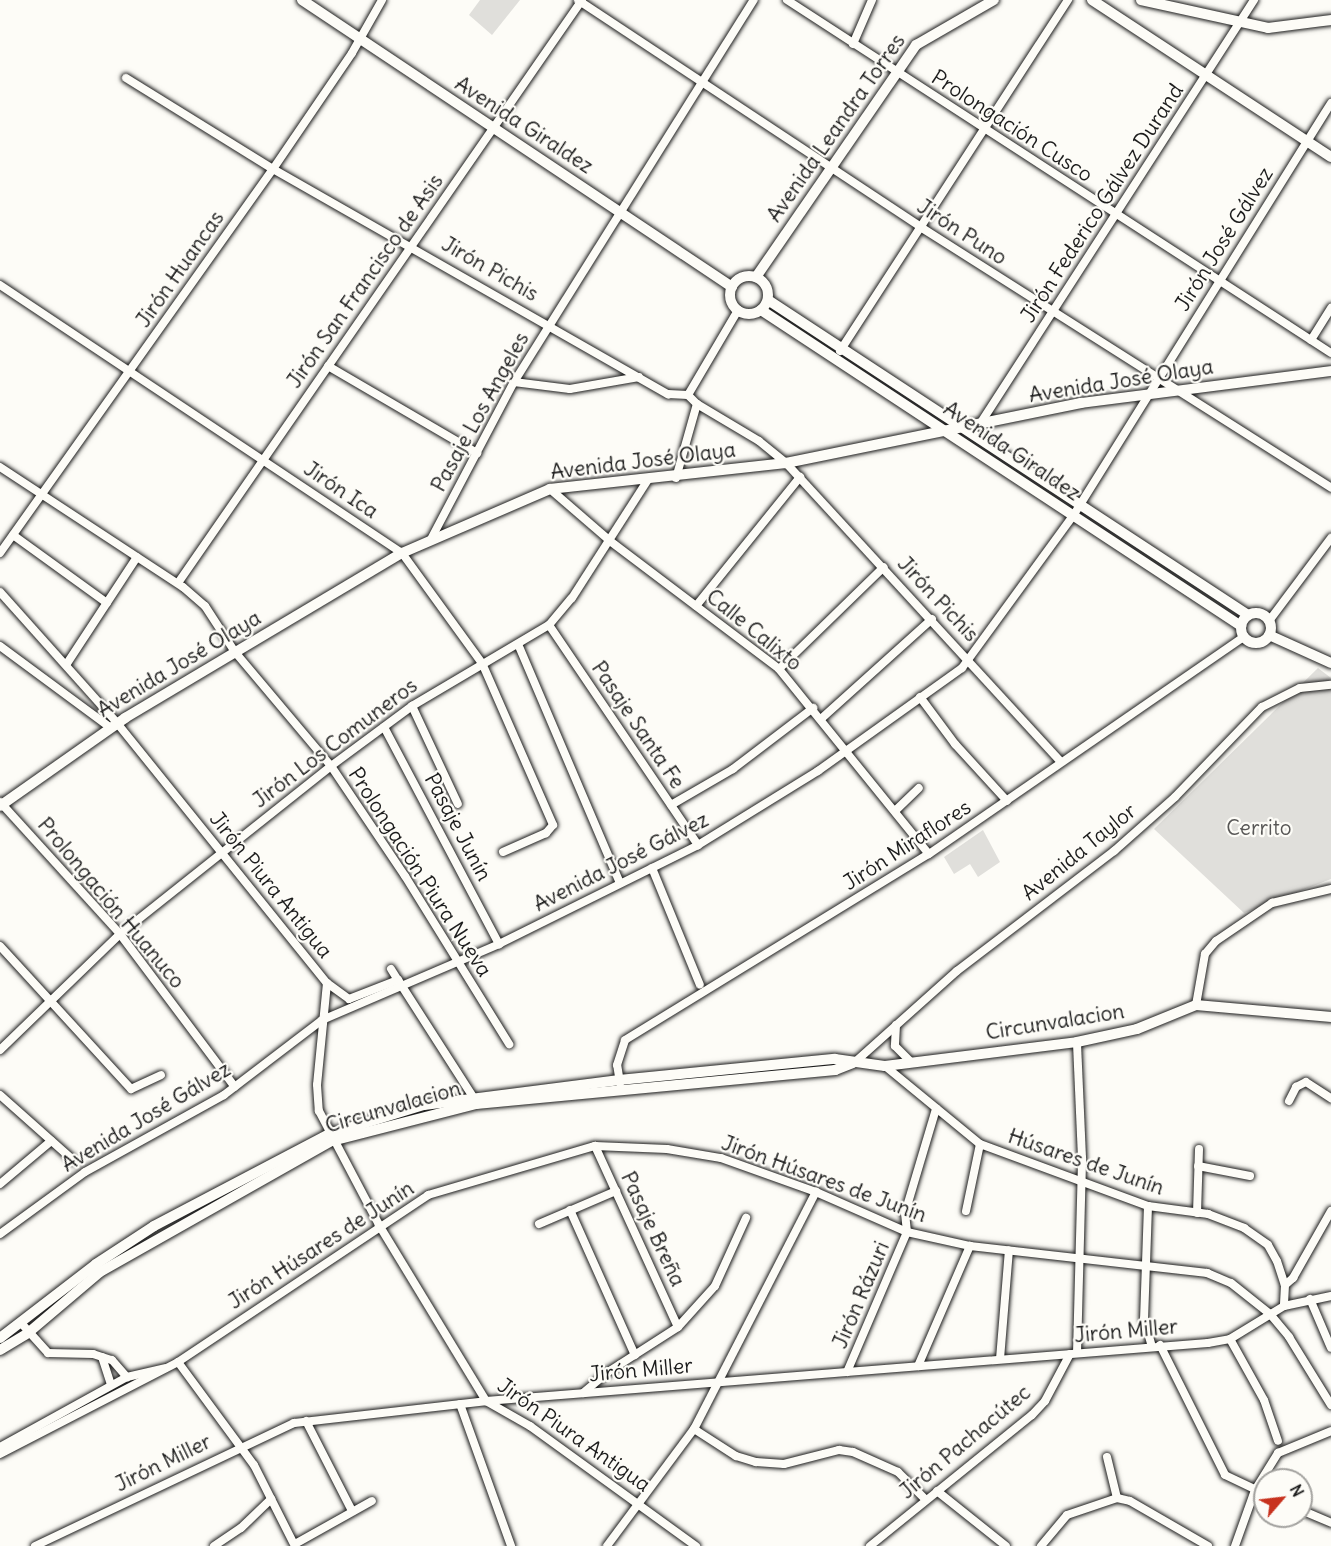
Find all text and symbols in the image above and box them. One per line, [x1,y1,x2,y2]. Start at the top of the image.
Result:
street label: Avenida Leandra Torres [762,29,910,227]
street label: Prolongación Cusco [927,64,1097,188]
street label: Avenida Giraldez [450,71,598,179]
street label: Jirón Federico Gálvez Durand [1015,79,1189,327]
street label: Jirón José Gálvez [1170,163,1278,315]
street label: Jirón San Francisco de Asis [281,169,449,393]
street label: Jirón Puno [912,194,1012,270]
street label: Jirón Huancas [131,206,229,332]
street label: Jirón Pichis [437,231,543,307]
street label: Pasaje Los Angeles [426,328,534,496]
street label: Avenida José Olaya [1027,354,1215,408]
street label: Avenida Giraldez [939,396,1085,506]
street label: Avenida José Olaya [549,437,737,485]
street label: Jirón Ica [299,456,383,524]
street label: Jirón Pichis [892,551,984,647]
street label: Calle Calixto [701,584,807,676]
street label: Avenida José Olaya [93,605,265,723]
street label: Pasaje Santa Fe [586,656,690,794]
street label: Jirón Los Comuneros [248,673,422,813]
street label: Prolongación Piura Nueva [343,763,497,981]
street label: Pasaje Junín [419,769,497,885]
street label: Jirón Miraflores [838,794,976,896]
street label: Avenida Taylor [1017,798,1141,906]
street label: Jirón Piura Antigua [204,807,338,963]
street label: Avenida José Gálvez [529,807,713,917]
street label: Prolongación Huanuco [32,812,190,994]
park label: Cerrito [1226,815,1292,841]
street label: Circunvalacion [984,999,1126,1045]
street label: Avenida José Gálvez [57,1057,235,1177]
street label: Circunvalacion [322,1076,464,1138]
street label: Húsares de Junín [1005,1124,1167,1200]
street label: Jirón Húsares de Junín [718,1130,930,1228]
street label: Pasaje Breña [615,1168,691,1290]
street label: Jirón Húsares de Junín [224,1176,418,1314]
street label: Jirón Rázuri [827,1238,895,1352]
street label: Jirón Miller [1073,1314,1179,1348]
street label: Jirón Miller [588,1353,694,1387]
street label: Jirón Piura Antigua [493,1373,655,1497]
street label: Jirón Pachacútec [894,1380,1036,1504]
street label: Jirón Miller [111,1429,215,1497]
north arrow [1253,1468,1313,1528]
text: N [1286,1481,1309,1500]

